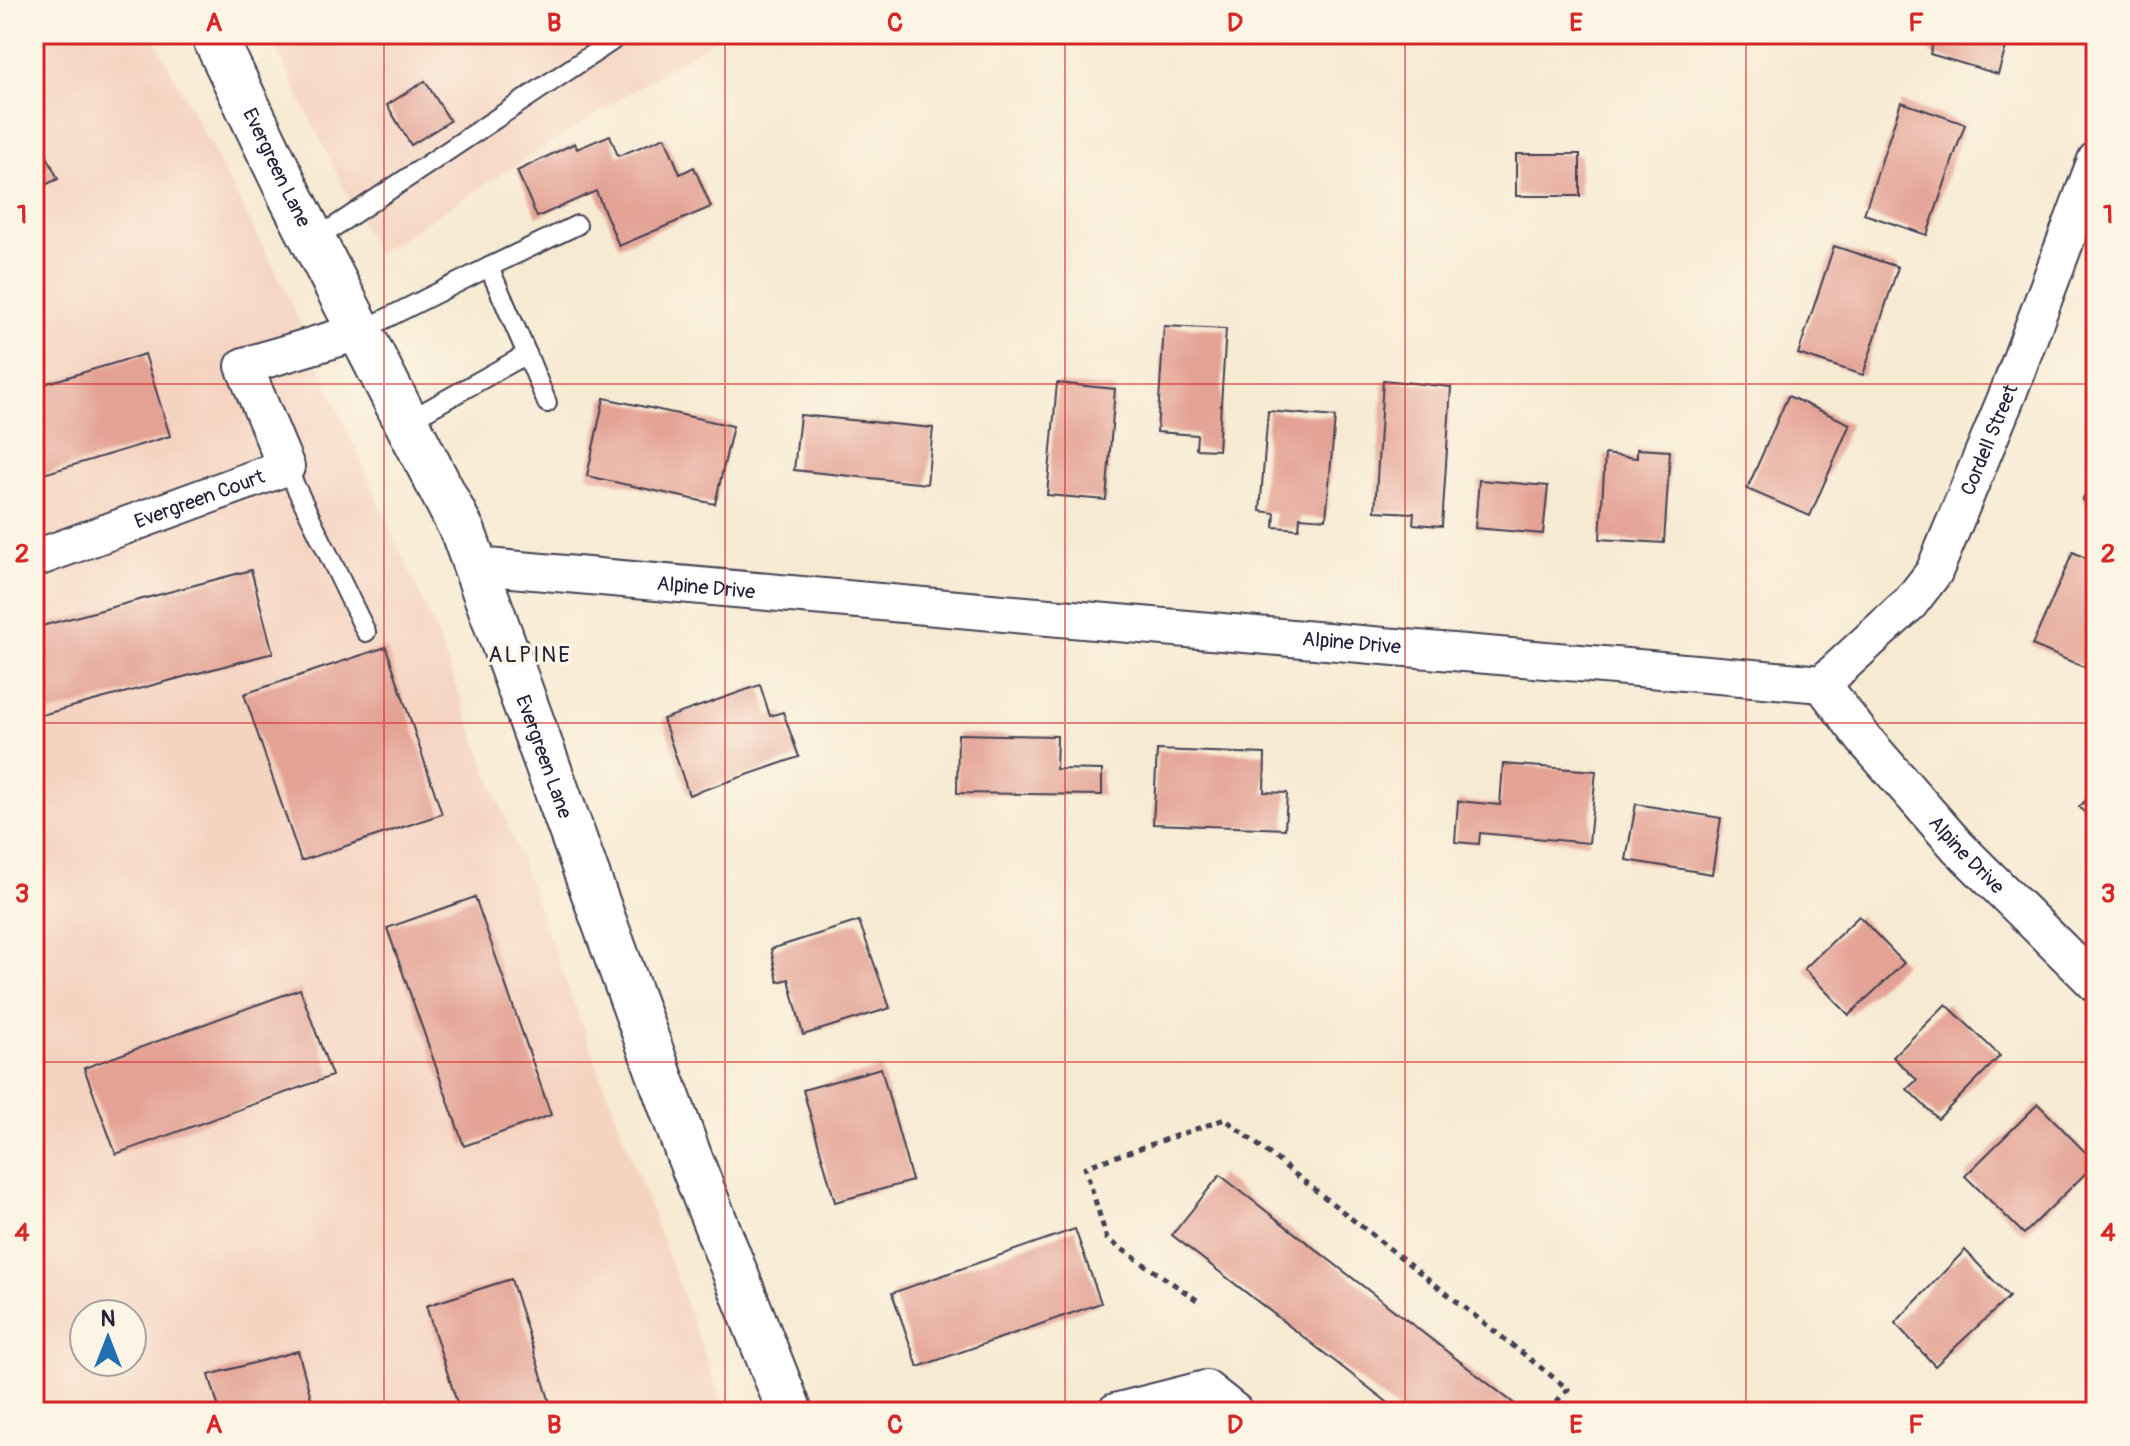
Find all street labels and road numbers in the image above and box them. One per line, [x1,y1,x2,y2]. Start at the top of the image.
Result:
street label: Evergreen Lane [237,104,316,232]
street label: Cordell Street [1955,380,2024,499]
street label: Evergreen Court [131,464,269,534]
street label: Alpine Drive [656,571,756,605]
street label: Alpine Drive [1301,626,1402,660]
street label: Evergreen Lane [510,692,578,822]
street label: Alpine Drive [1923,810,2010,899]

